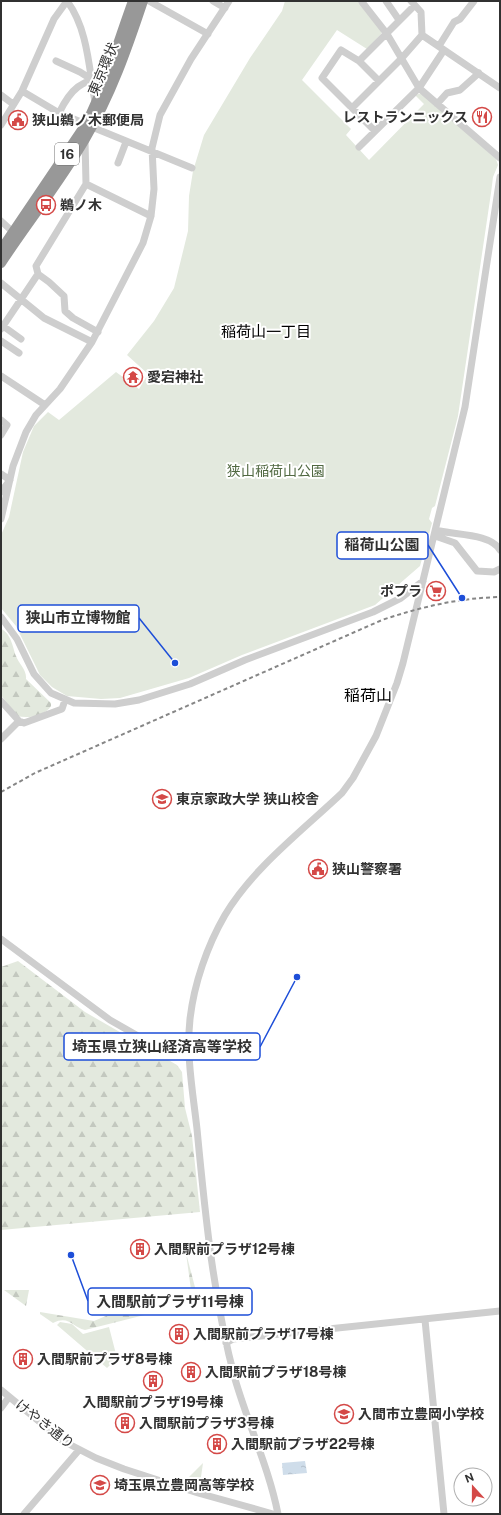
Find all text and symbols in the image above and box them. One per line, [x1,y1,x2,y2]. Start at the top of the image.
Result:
street label: 東京環状 [85,40,121,98]
restaurant icon: レストランニックス [471,106,493,128]
public building icon: 狭山鵜ノ木郵便局 [7,109,29,131]
place label: レストランニックス [342,109,468,125]
place label: 狭山鵜ノ木郵便局 [32,112,144,128]
road number: 16 [55,143,79,165]
bus stop icon: 鵜ノ木 [35,194,57,216]
place label: 鵜ノ木 [60,197,102,213]
district label: 稲荷山一丁目 [221,323,311,340]
temple icon: 愛宕神社 [122,366,144,388]
place label: 愛宕神社 [147,369,203,385]
park label: 狭山稲荷山公園 [227,463,325,479]
callout: 稲荷山公園 [337,532,428,559]
text: 稲荷山公園 [344,536,420,553]
supermarket icon: ポプラ [425,580,447,602]
place label: ポプラ [380,583,422,599]
callout: 狭山市立博物館 [18,605,139,632]
text: 狭山市立博物館 [25,609,131,626]
district label: 稲荷山 [344,686,392,705]
school or university icon: 東京家政大学 狭山校舎 [151,788,173,810]
place label: 東京家政大学 狭山校舎 [176,791,319,807]
public building icon: 狭山警察署 [307,858,329,880]
place label: 狭山警察署 [332,861,402,877]
callout: 埼玉県立狭山経済高等学校 [64,1033,260,1060]
text: 埼玉県立狭山経済高等学校 [72,1038,252,1055]
building icon: 入間駅前プラザ12号棟 [129,1238,151,1260]
place label: 入間駅前プラザ12号棟 [154,1241,295,1257]
callout: 入間駅前プラザ11号棟 [88,1288,252,1315]
text: 入間駅前プラザ11号棟 [96,1293,244,1310]
building icon: 入間駅前プラザ17号棟 [168,1323,190,1345]
place label: 入間駅前プラザ17号棟 [193,1326,334,1342]
building icon: 入間駅前プラザ8号棟 [12,1348,34,1370]
place label: 入間駅前プラザ8号棟 [37,1351,172,1367]
building icon: 入間駅前プラザ18号棟 [180,1361,202,1383]
place label: 入間駅前プラザ18号棟 [205,1364,346,1380]
building icon: 入間駅前プラザ19号棟 [142,1370,164,1392]
place label: 入間駅前プラザ19号棟 [82,1394,224,1410]
street label: けやき通り [12,1396,78,1452]
school or university icon: 入間市立豊岡小学校 [333,1403,355,1425]
place label: 入間市立豊岡小学校 [358,1406,484,1422]
building icon: 入間駅前プラザ3号棟 [114,1412,136,1434]
place label: 入間駅前プラザ3号棟 [139,1415,274,1431]
building icon: 入間駅前プラザ22号棟 [206,1433,228,1455]
place label: 入間駅前プラザ22号棟 [231,1436,375,1452]
north arrow [453,1467,493,1507]
text: N [463,1471,476,1485]
school or university icon: 埼玉県立豊岡高等学校 [89,1474,111,1496]
place label: 埼玉県立豊岡高等学校 [114,1477,254,1493]

